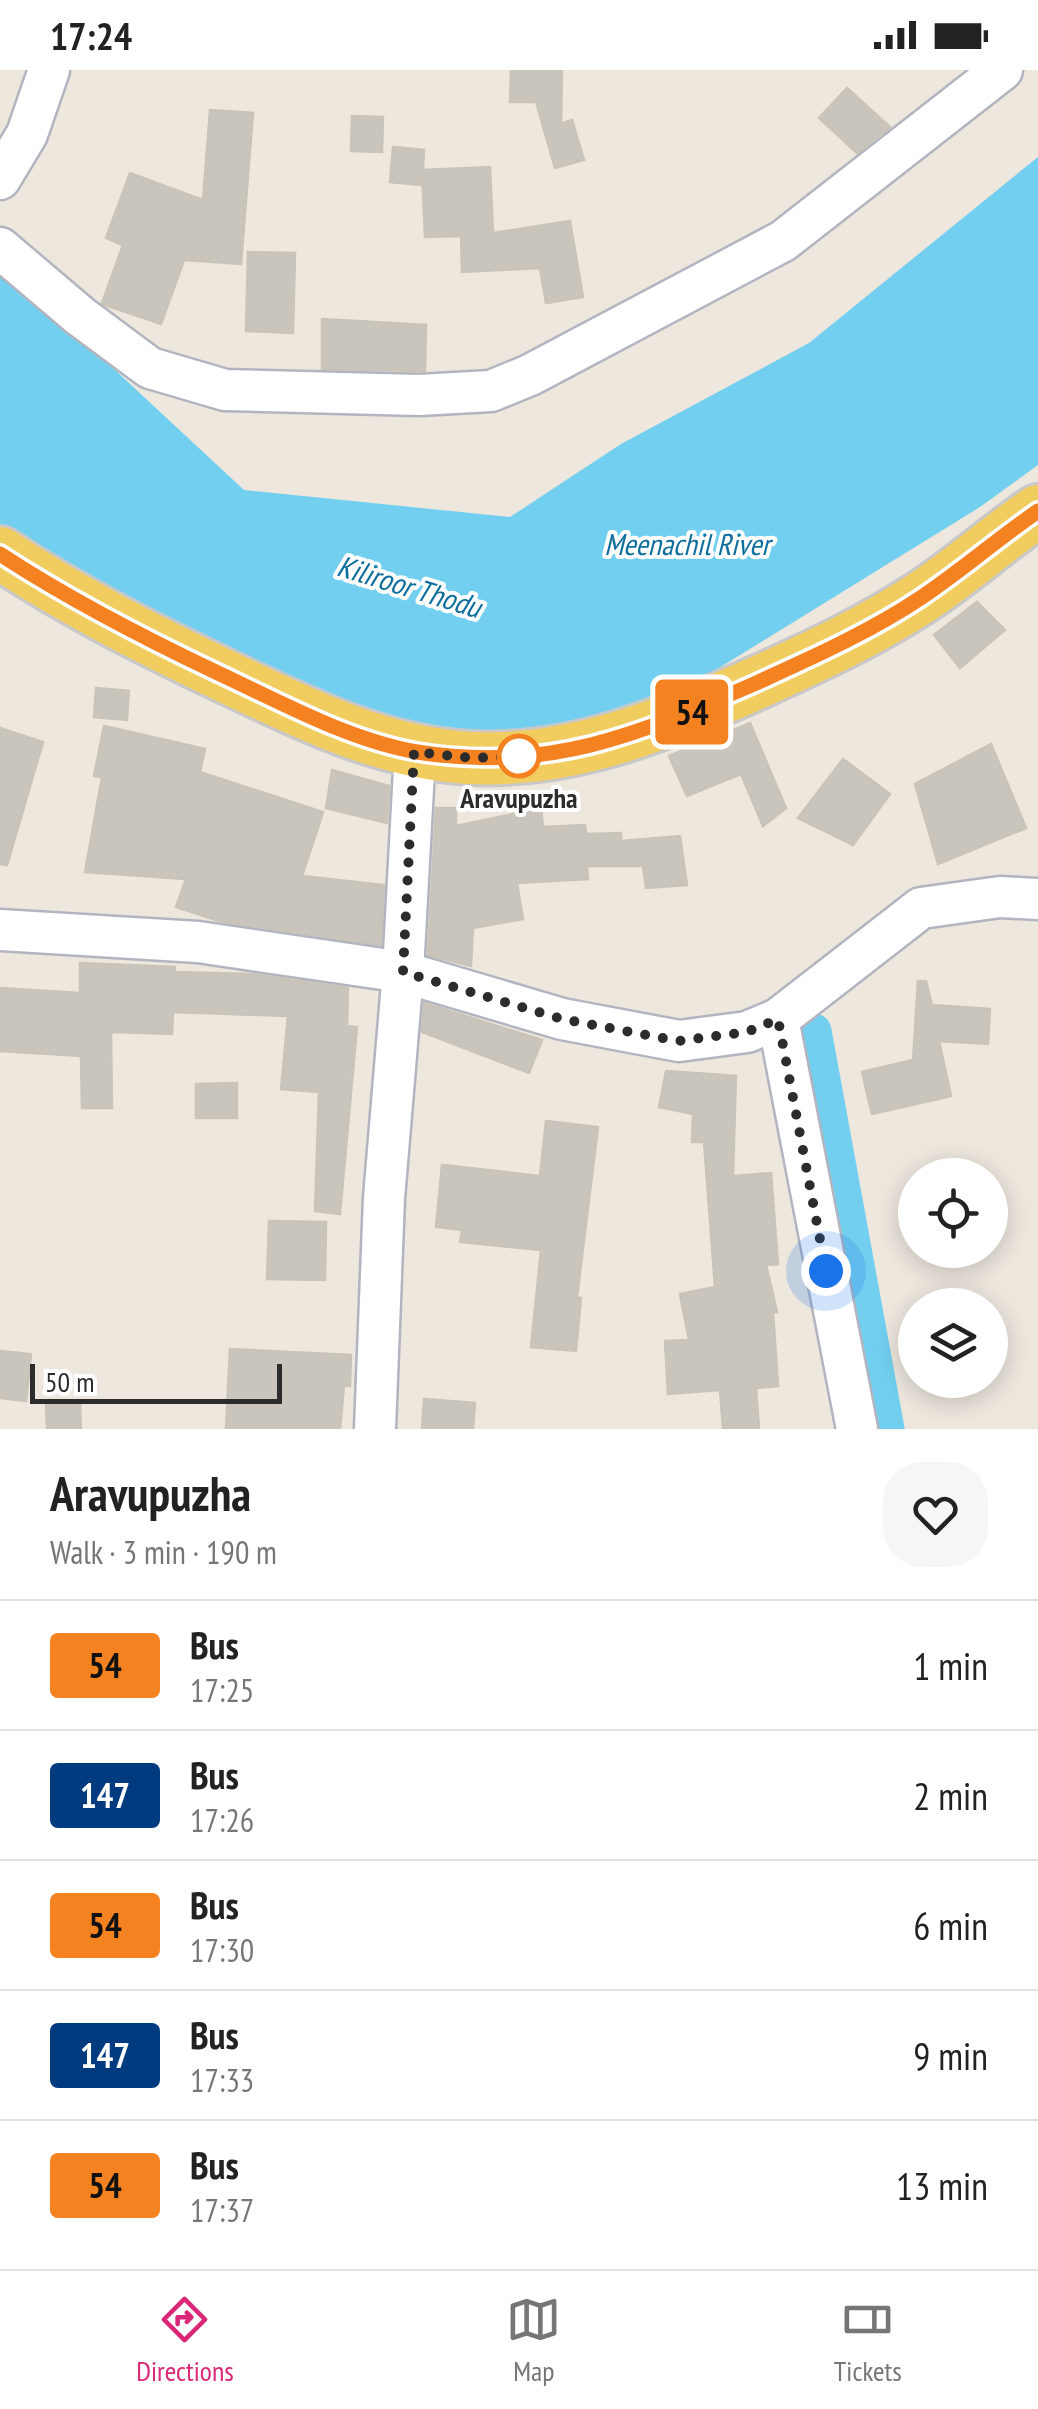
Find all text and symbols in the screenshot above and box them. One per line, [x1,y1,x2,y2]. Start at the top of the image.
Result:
text: 17:24 [50,11,132,60]
water label: Meenachil River [604,524,774,563]
water label: Kiliroor Thodu [333,545,488,626]
line badge: 54 [647,680,737,744]
text: 54 [675,689,709,735]
marker: Aravupuzha [498,735,540,777]
place label: Aravupuzha [459,779,578,816]
map controls [898,1158,1008,1398]
button: locate [898,1158,1008,1268]
your location [801,1246,851,1296]
button: layers [898,1288,1008,1398]
scale bar [30,1359,282,1404]
text: 50 m [45,1363,94,1400]
text: Aravupuzha [50,1462,251,1524]
button: heart [883,1462,988,1567]
text: Walk · 3 min · 190 m [50,1531,277,1573]
text: Bus [190,1620,239,1669]
text: 1 min [913,1641,988,1690]
text: 54 [88,1642,122,1688]
text: 17:25 [190,1669,254,1711]
text: Bus [190,1750,239,1799]
text: 2 min [913,1771,988,1820]
text: 147 [80,1772,130,1818]
text: 17:26 [190,1799,254,1841]
text: Bus [190,1880,239,1929]
text: 6 min [913,1901,988,1950]
text: 54 [88,1902,122,1948]
text: 17:30 [190,1929,254,1971]
text: Bus [190,2010,239,2059]
text: 9 min [913,2031,988,2080]
text: 147 [80,2032,130,2078]
text: 17:33 [190,2059,254,2101]
text: Bus [190,2140,239,2189]
text: 13 min [896,2161,988,2210]
text: 54 [88,2162,122,2208]
text: 17:37 [190,2189,254,2231]
tab: Directions [136,2292,234,2389]
tab: Map [506,2292,561,2389]
tab: Tickets [834,2292,902,2389]

